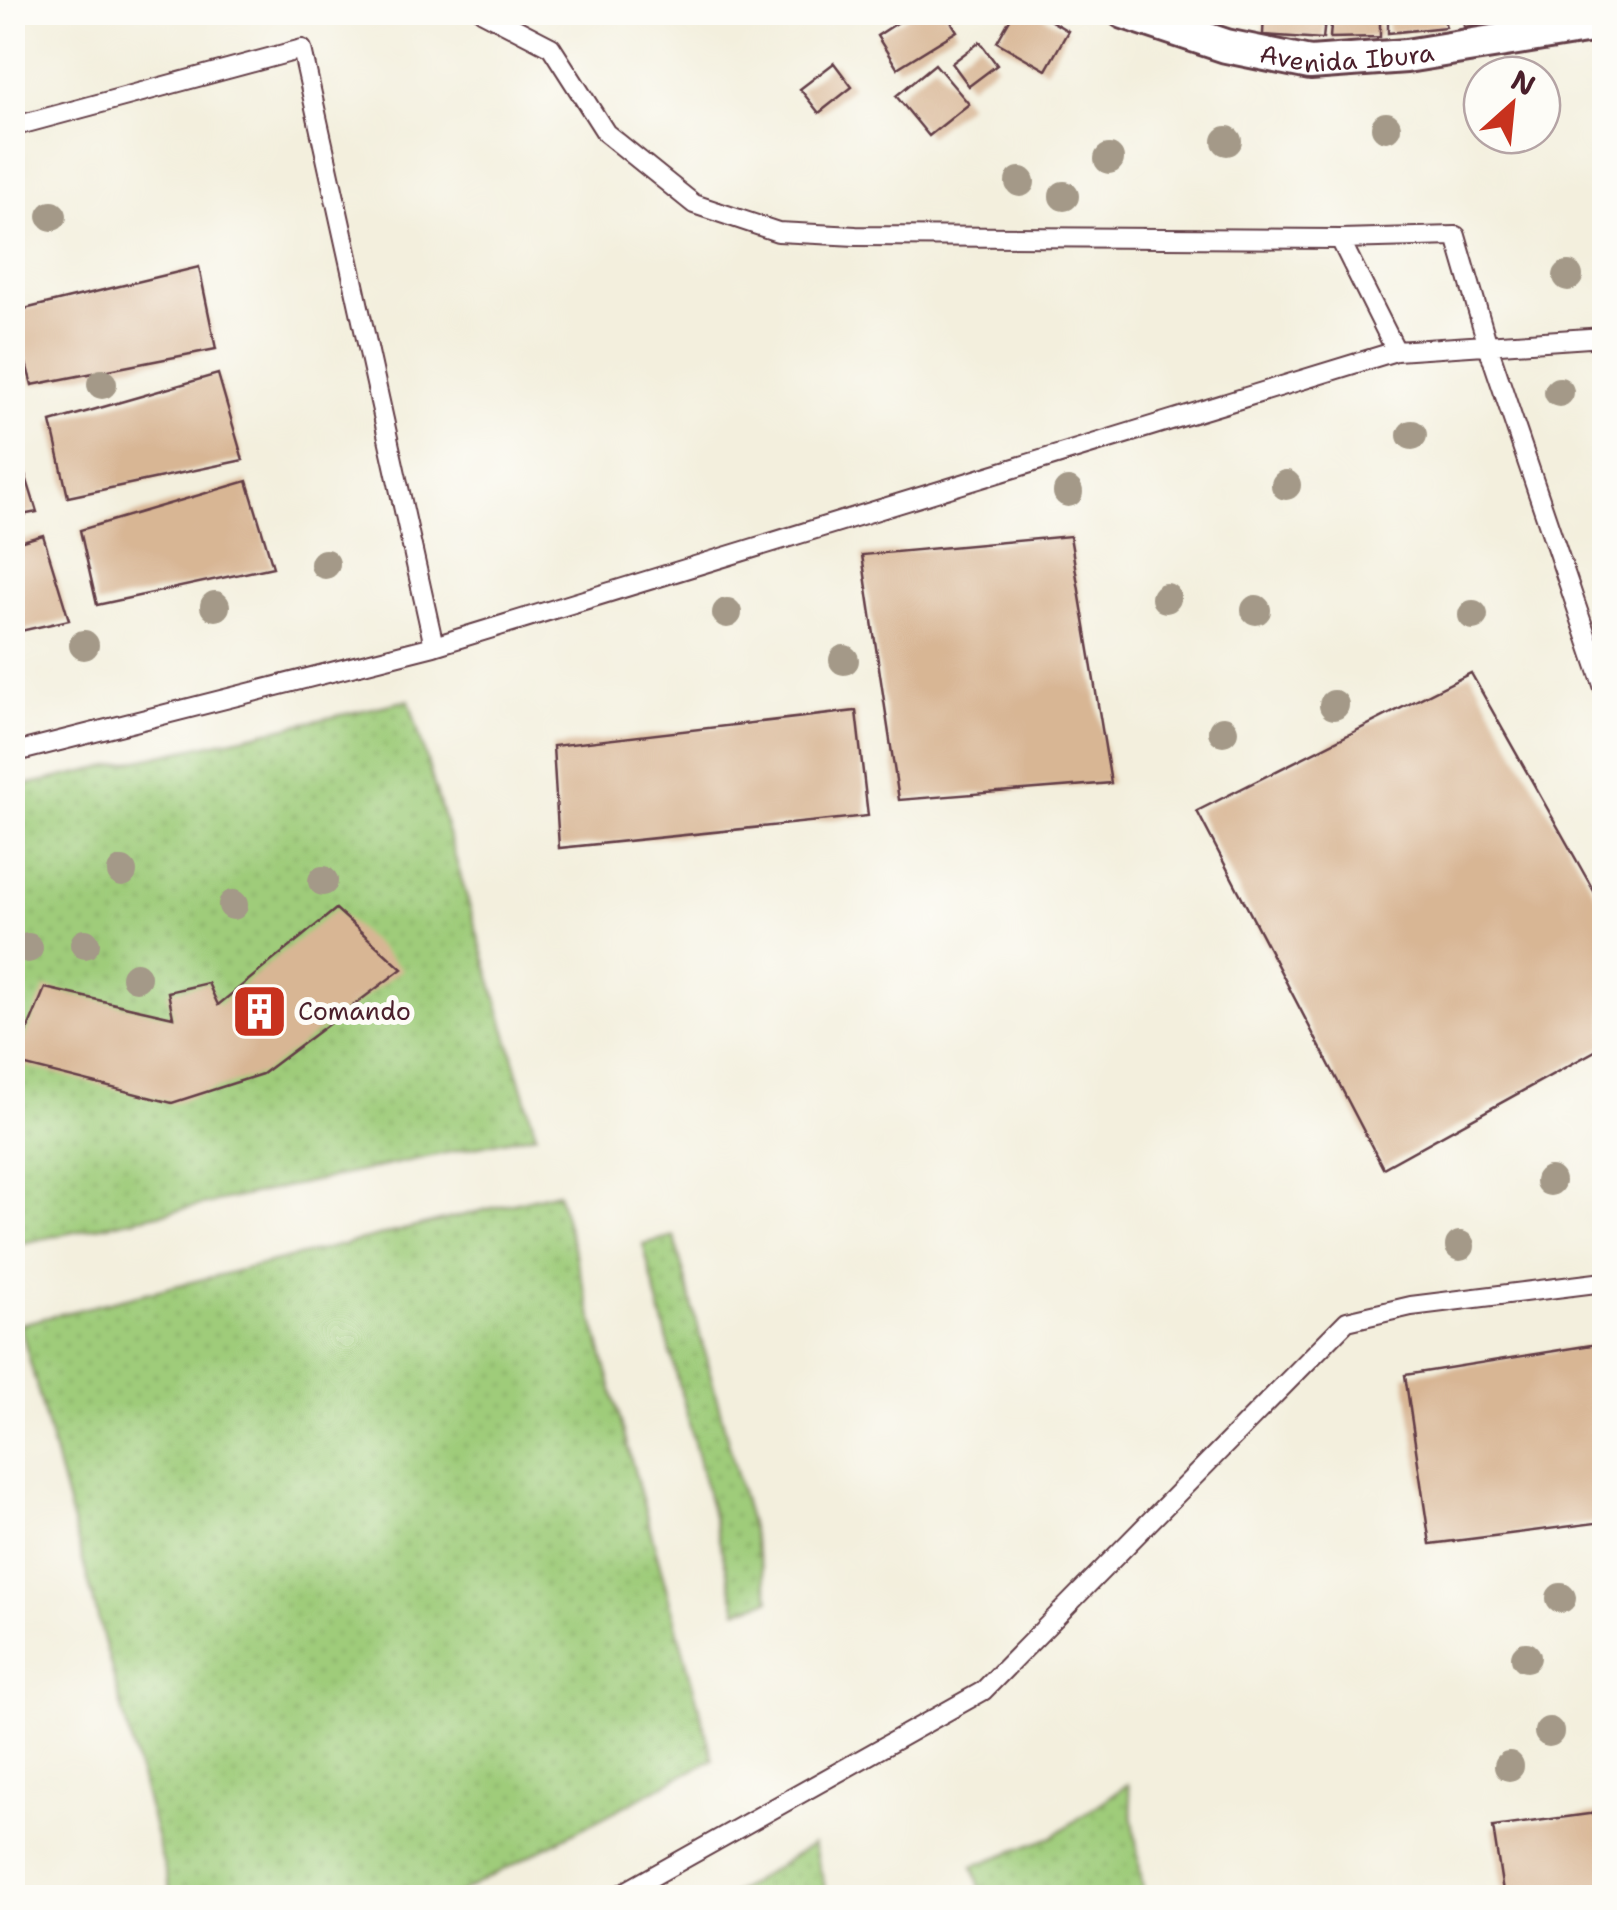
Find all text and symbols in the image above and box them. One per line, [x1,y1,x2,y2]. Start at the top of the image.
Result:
street label: Avenida Ibura [1257,35,1437,80]
north arrow [1462,55,1562,155]
text: N [1505,61,1542,105]
building icon: Comando [229,981,289,1041]
place label: Comando [298,994,411,1028]

